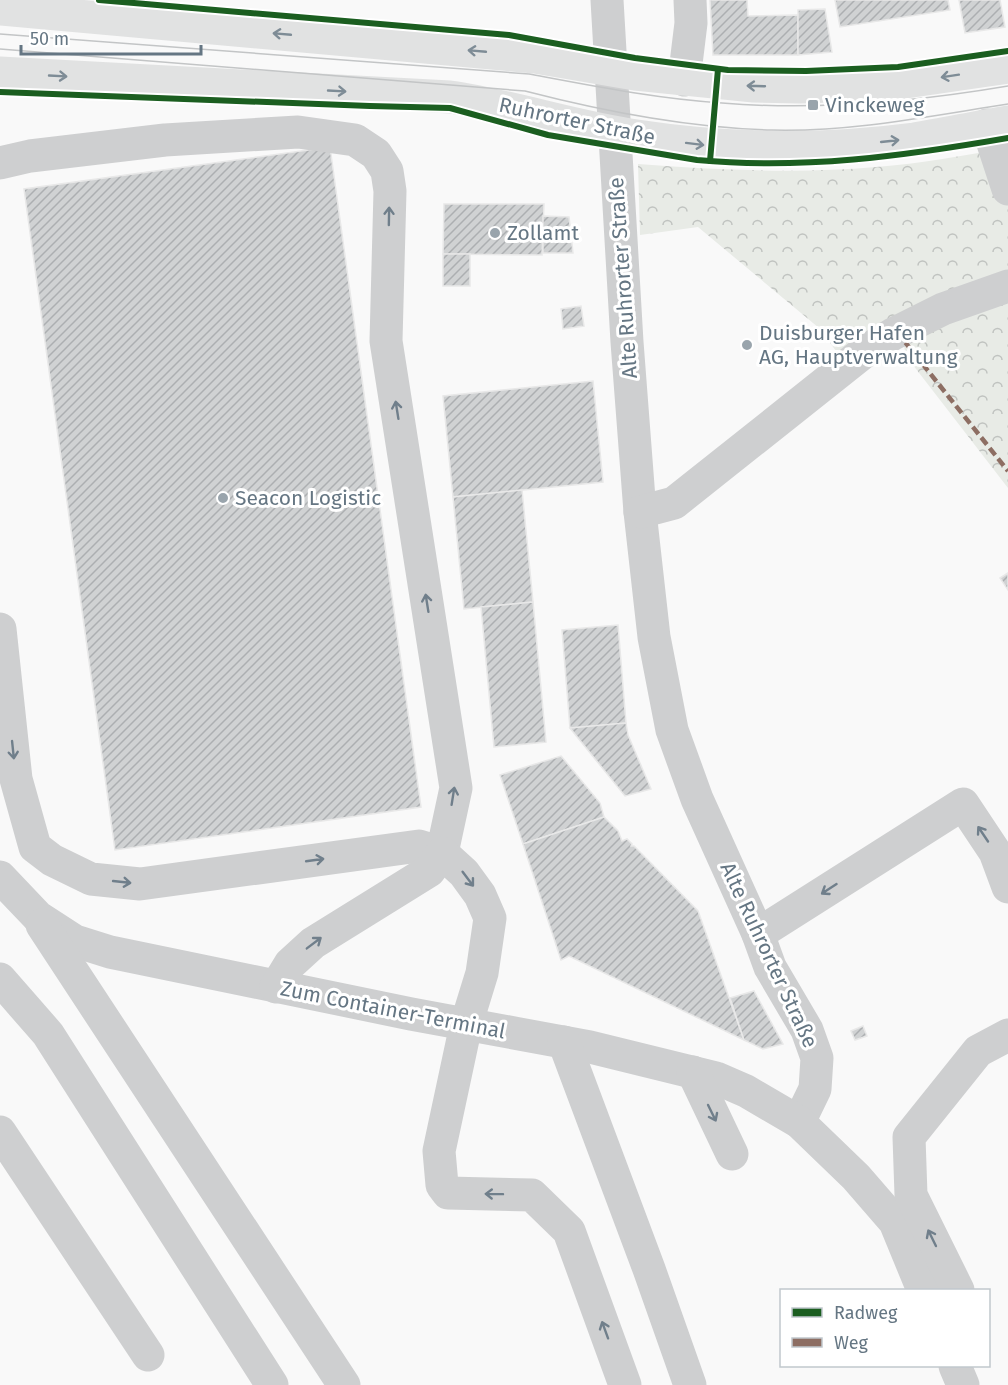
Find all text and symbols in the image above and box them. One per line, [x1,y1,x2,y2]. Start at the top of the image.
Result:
scale bar [21,18,201,56]
text: 50 m [30,28,69,50]
one-way arrow [273,28,293,39]
one-way arrow [467,46,487,57]
one-way arrow [941,70,961,81]
one-way arrow [48,71,68,82]
one-way arrow [746,81,766,92]
one-way arrow [327,85,347,96]
street label: Ruhrorter Straße [496,92,658,150]
place label: Vinckeweg [825,92,924,118]
marker: Vinckeweg [806,98,820,112]
one-way arrow [879,135,899,146]
one-way arrow [685,138,704,149]
street label: Alte Ruhrorter Straße [603,177,643,379]
one-way arrow [383,207,395,227]
place label: Zollamt [507,220,579,246]
marker: Zollamt [488,226,502,240]
place label: Duisburger Hafen AG, Hauptverwaltung [759,320,958,370]
marker: Duisburger Hafen AG, Hauptverwaltung [740,338,754,352]
one-way arrow [391,401,402,421]
place label: Seacon Logistic [235,485,381,511]
marker: Seacon Logistic [216,491,230,505]
one-way arrow [421,594,432,613]
one-way arrow [7,740,18,760]
one-way arrow [448,786,459,806]
one-way arrow [977,827,989,843]
one-way arrow [305,854,325,865]
street label: Alte Ruhrorter Straße [715,858,823,1052]
one-way arrow [461,871,474,887]
one-way arrow [111,877,131,888]
one-way arrow [821,883,838,895]
one-way arrow [306,937,322,950]
street label: Zum Container-Terminal [278,975,508,1045]
one-way arrow [707,1104,719,1122]
one-way arrow [485,1188,505,1200]
one-way arrow [926,1229,938,1247]
legend [780,1289,990,1367]
text: Radweg [834,1302,898,1324]
one-way arrow [598,1321,609,1340]
text: Weg [834,1332,868,1354]

